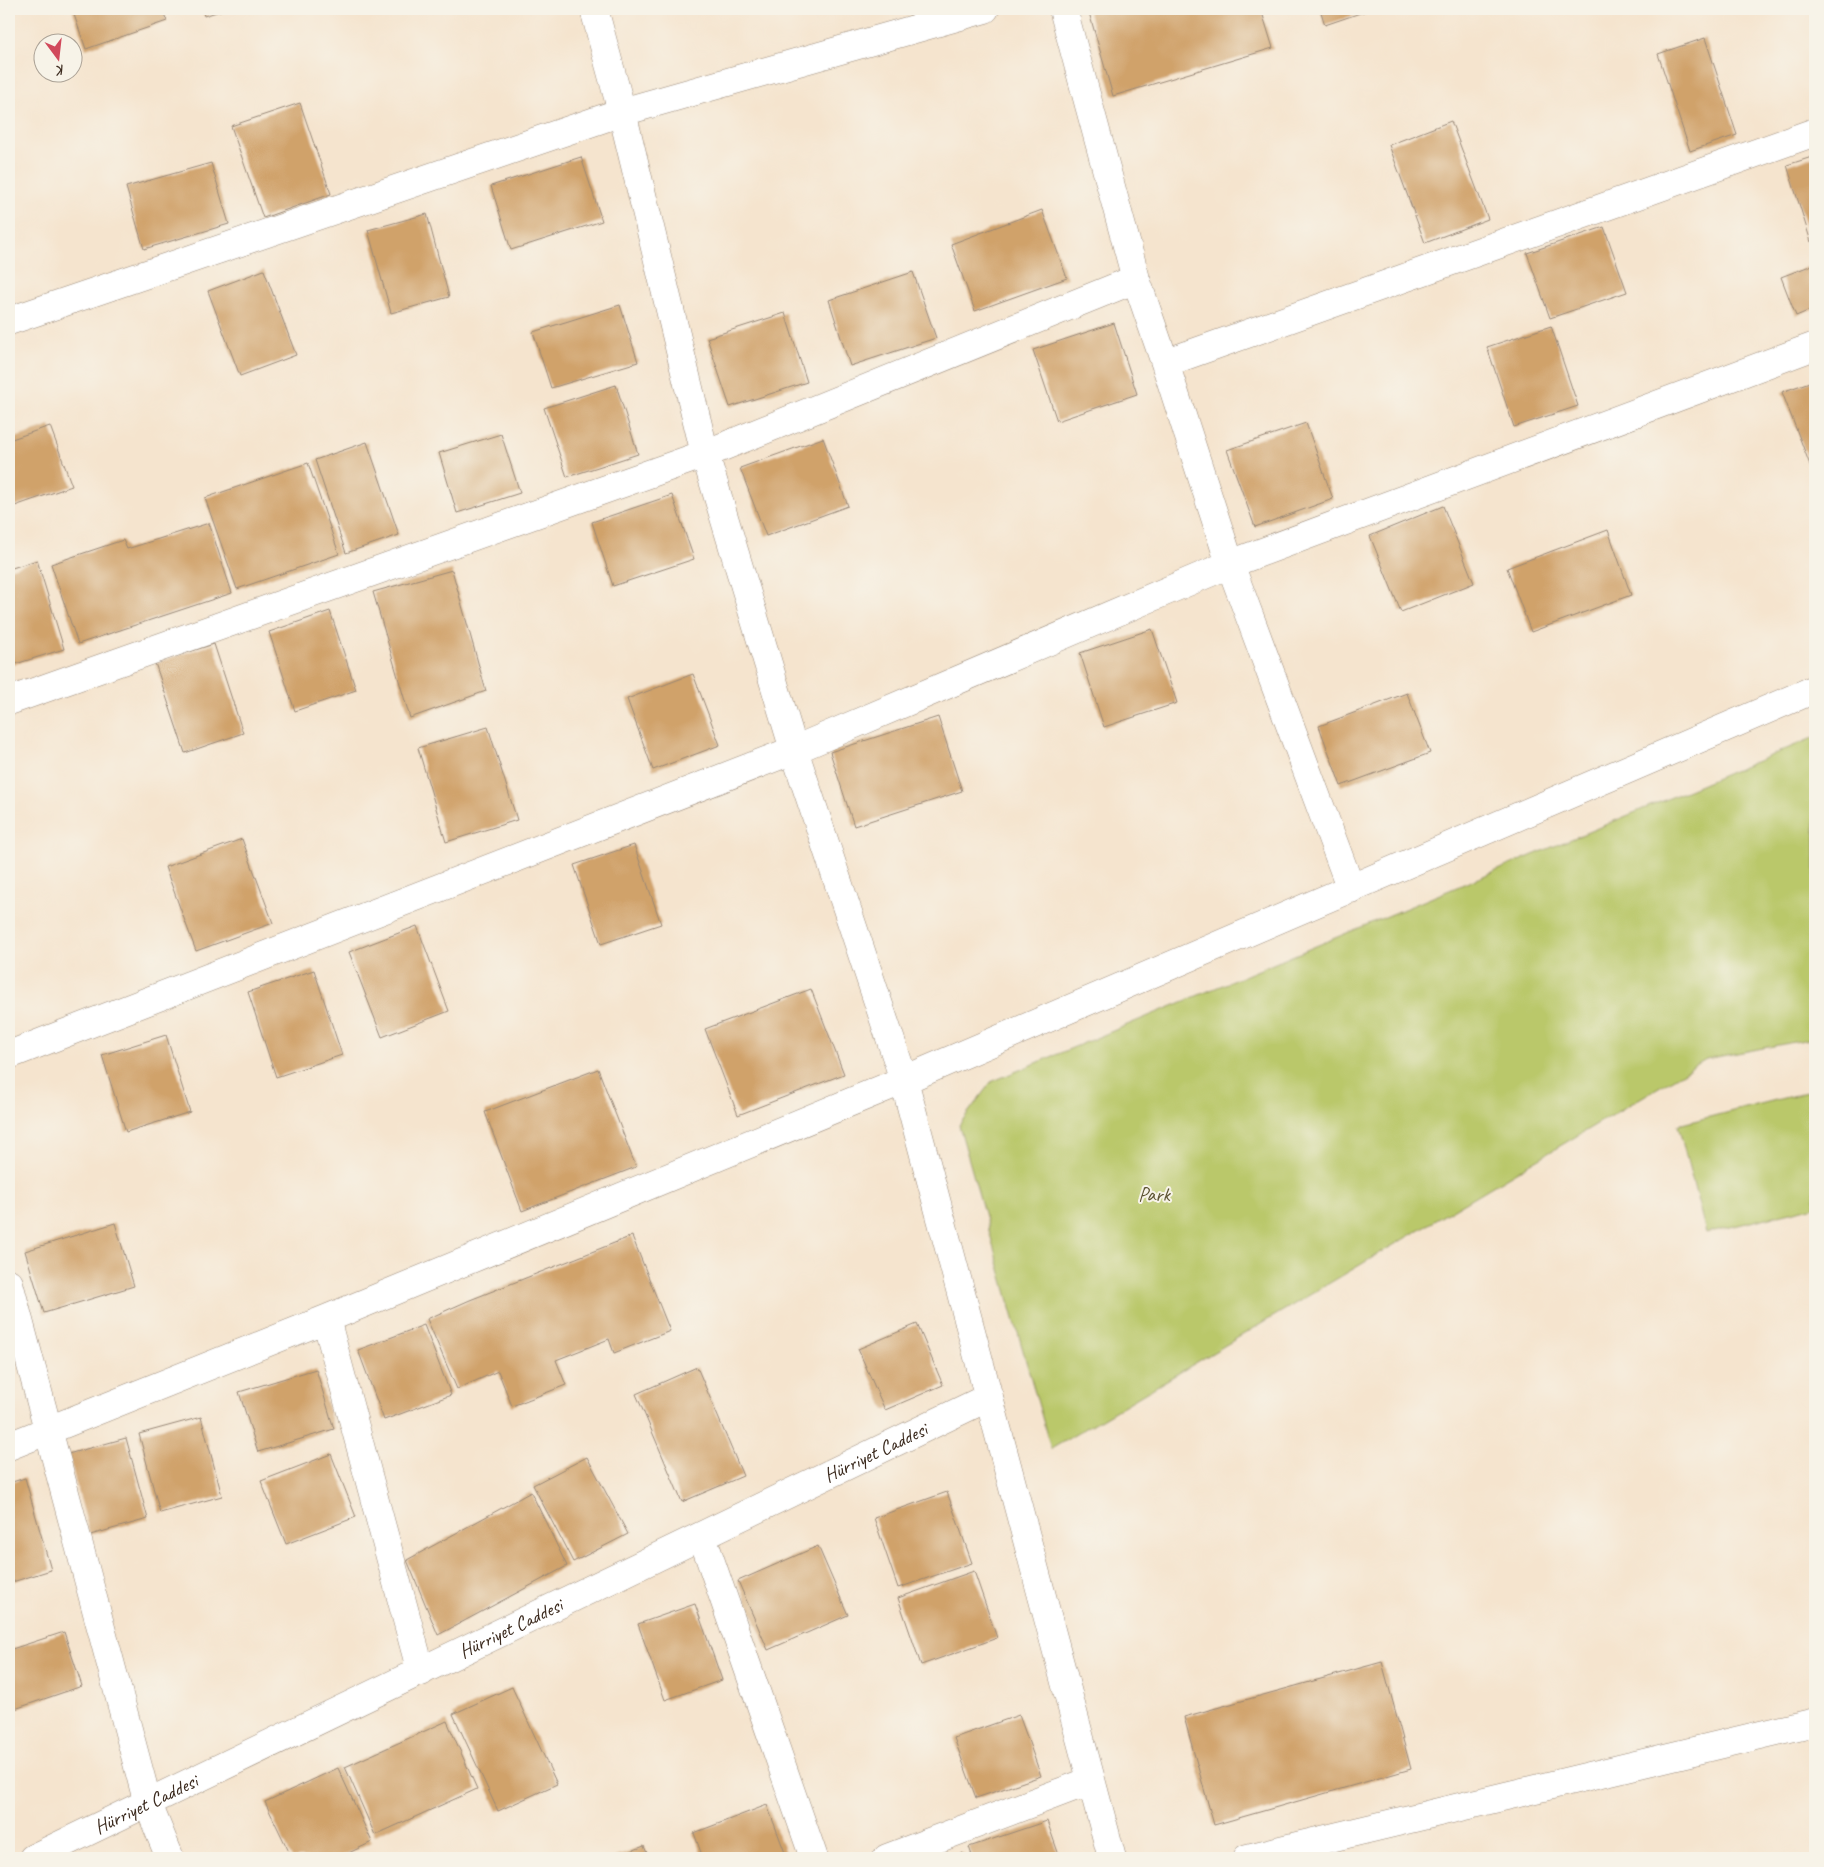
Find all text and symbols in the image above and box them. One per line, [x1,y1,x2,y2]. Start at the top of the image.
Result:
north arrow [32,32,82,82]
text: K [53,61,67,80]
park label: Park [1138,1182,1172,1207]
street label: Hürriyet Caddesi [819,1416,933,1488]
street label: Hürriyet Caddesi [455,1592,569,1664]
street label: Hürriyet Caddesi [90,1768,204,1840]

